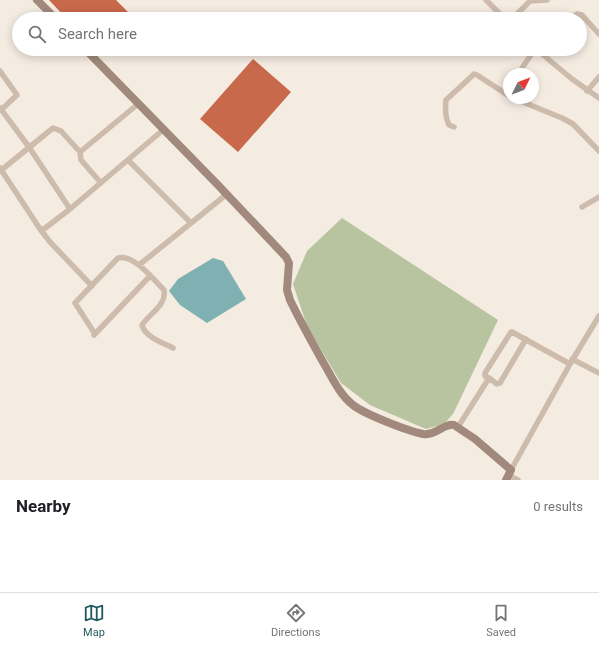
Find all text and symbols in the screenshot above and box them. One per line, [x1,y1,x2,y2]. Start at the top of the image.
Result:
search box [12,12,587,56]
icon: search [26,23,48,45]
text: Search here [58,25,137,43]
north arrow [503,68,539,104]
text: Nearby [16,496,71,516]
text: 0 results [533,499,583,514]
tab: Map [83,602,105,639]
tab: Directions [271,602,320,639]
tab: Saved [486,602,516,639]

